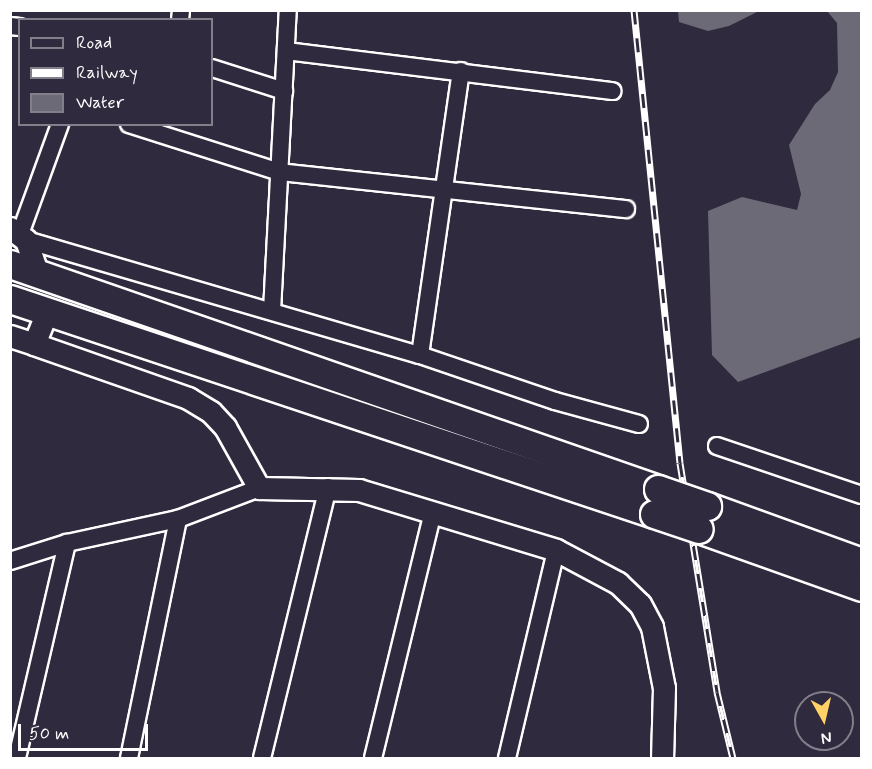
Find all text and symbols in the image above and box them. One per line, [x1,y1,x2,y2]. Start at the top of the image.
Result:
legend [18,18,213,126]
text: Road [76,31,112,55]
text: Railway [76,61,138,85]
text: Water [76,91,124,115]
north arrow [794,691,854,751]
scale bar [21,712,152,750]
text: 50 m [29,722,69,746]
text: N [820,726,833,748]

